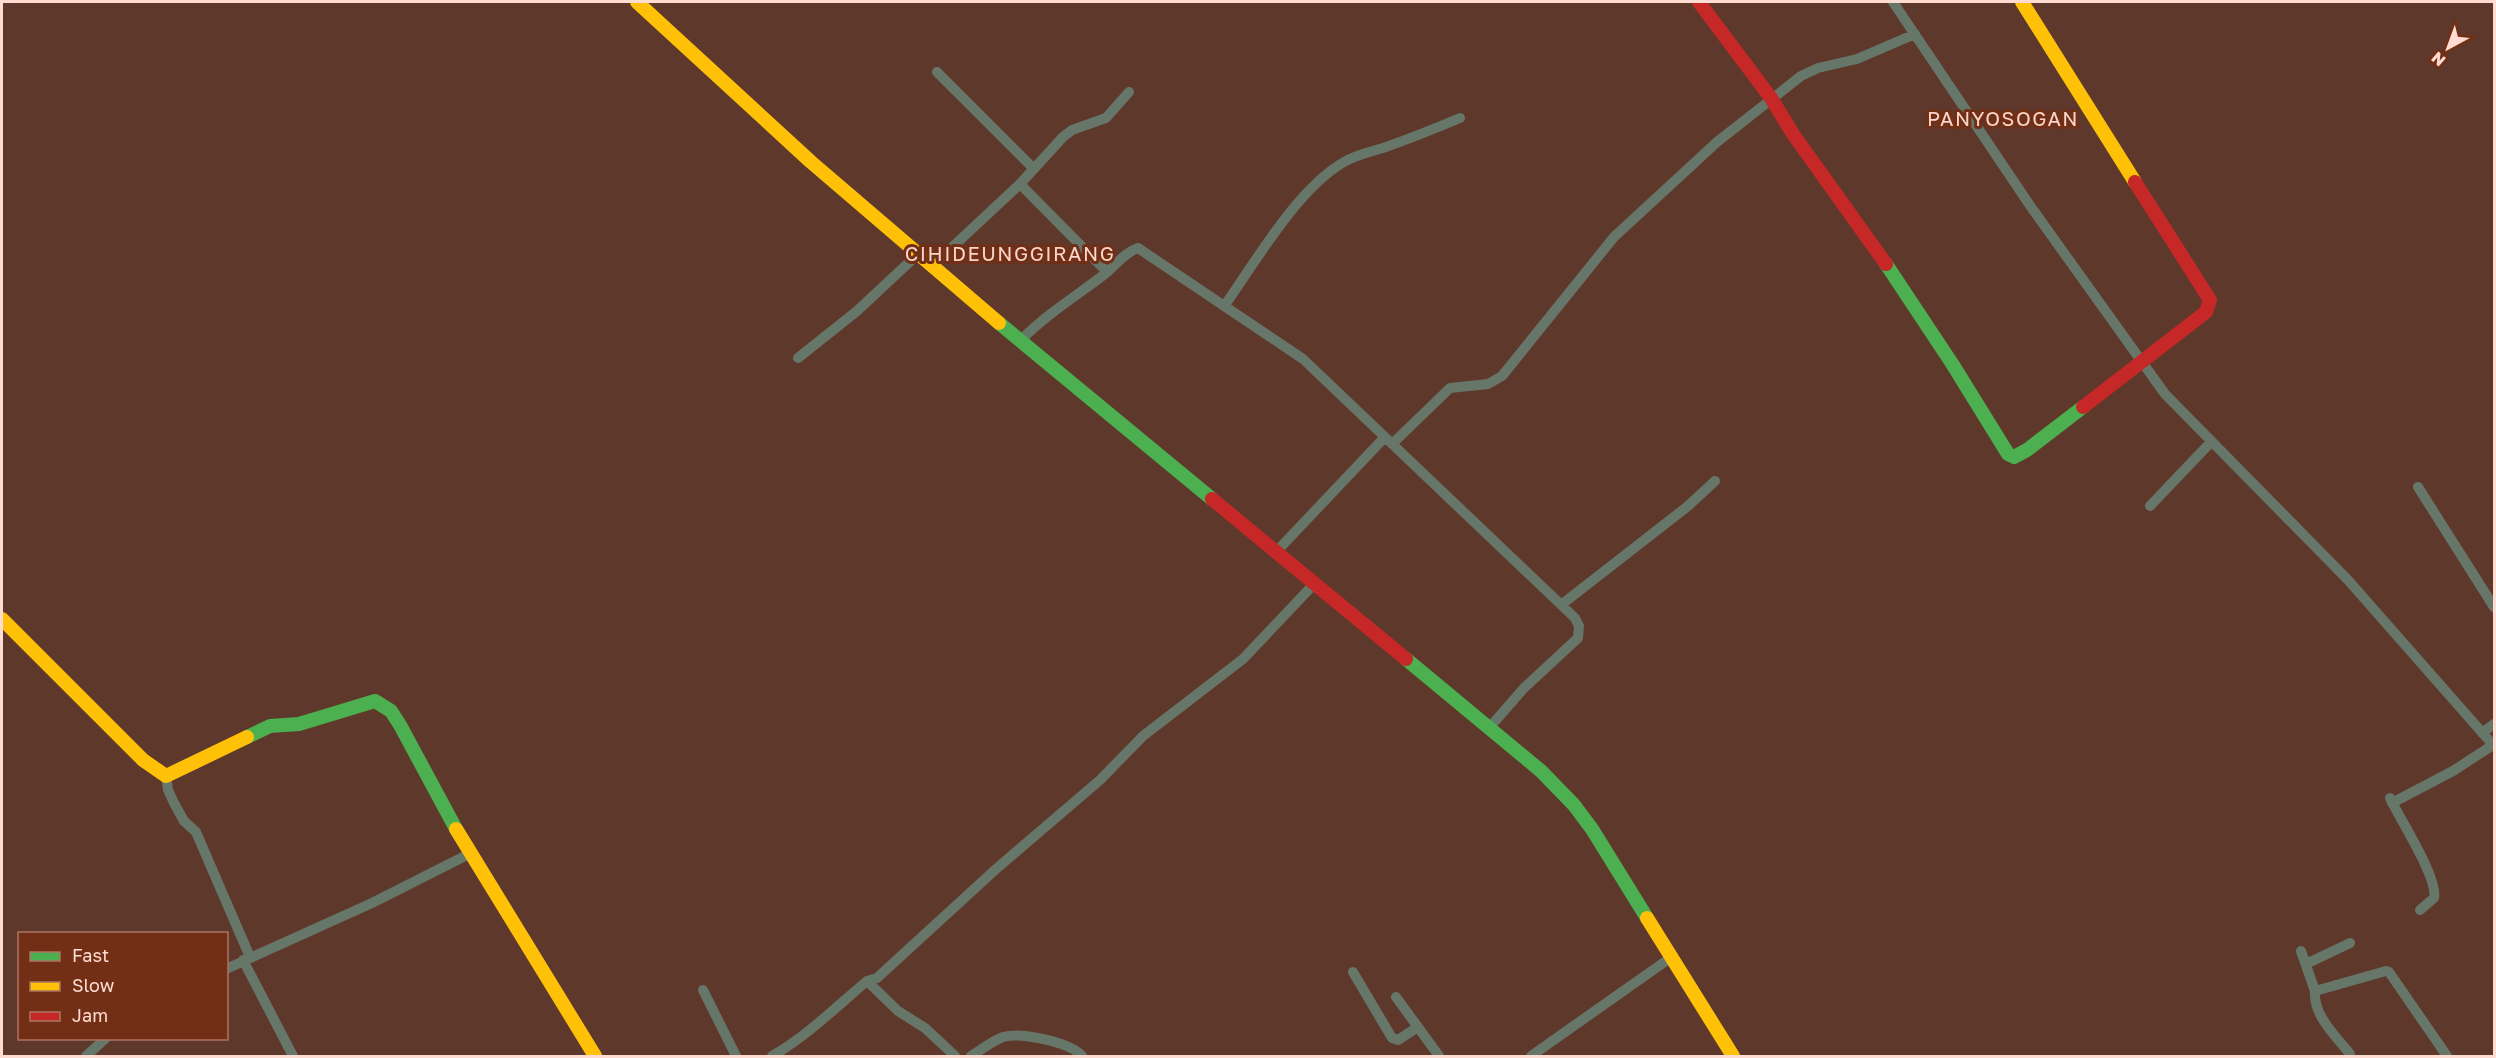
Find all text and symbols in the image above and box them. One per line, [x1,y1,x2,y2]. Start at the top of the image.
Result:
north arrow [2418,18,2478,78]
text: N [2427,48,2449,71]
district label: PANYOSOGAN [1927,106,2079,130]
district label: CIHIDEUNGGIRANG [905,241,1115,265]
legend [18,932,228,1040]
text: Fast [72,944,109,966]
text: Slow [72,974,115,996]
text: Jam [72,1004,108,1026]

